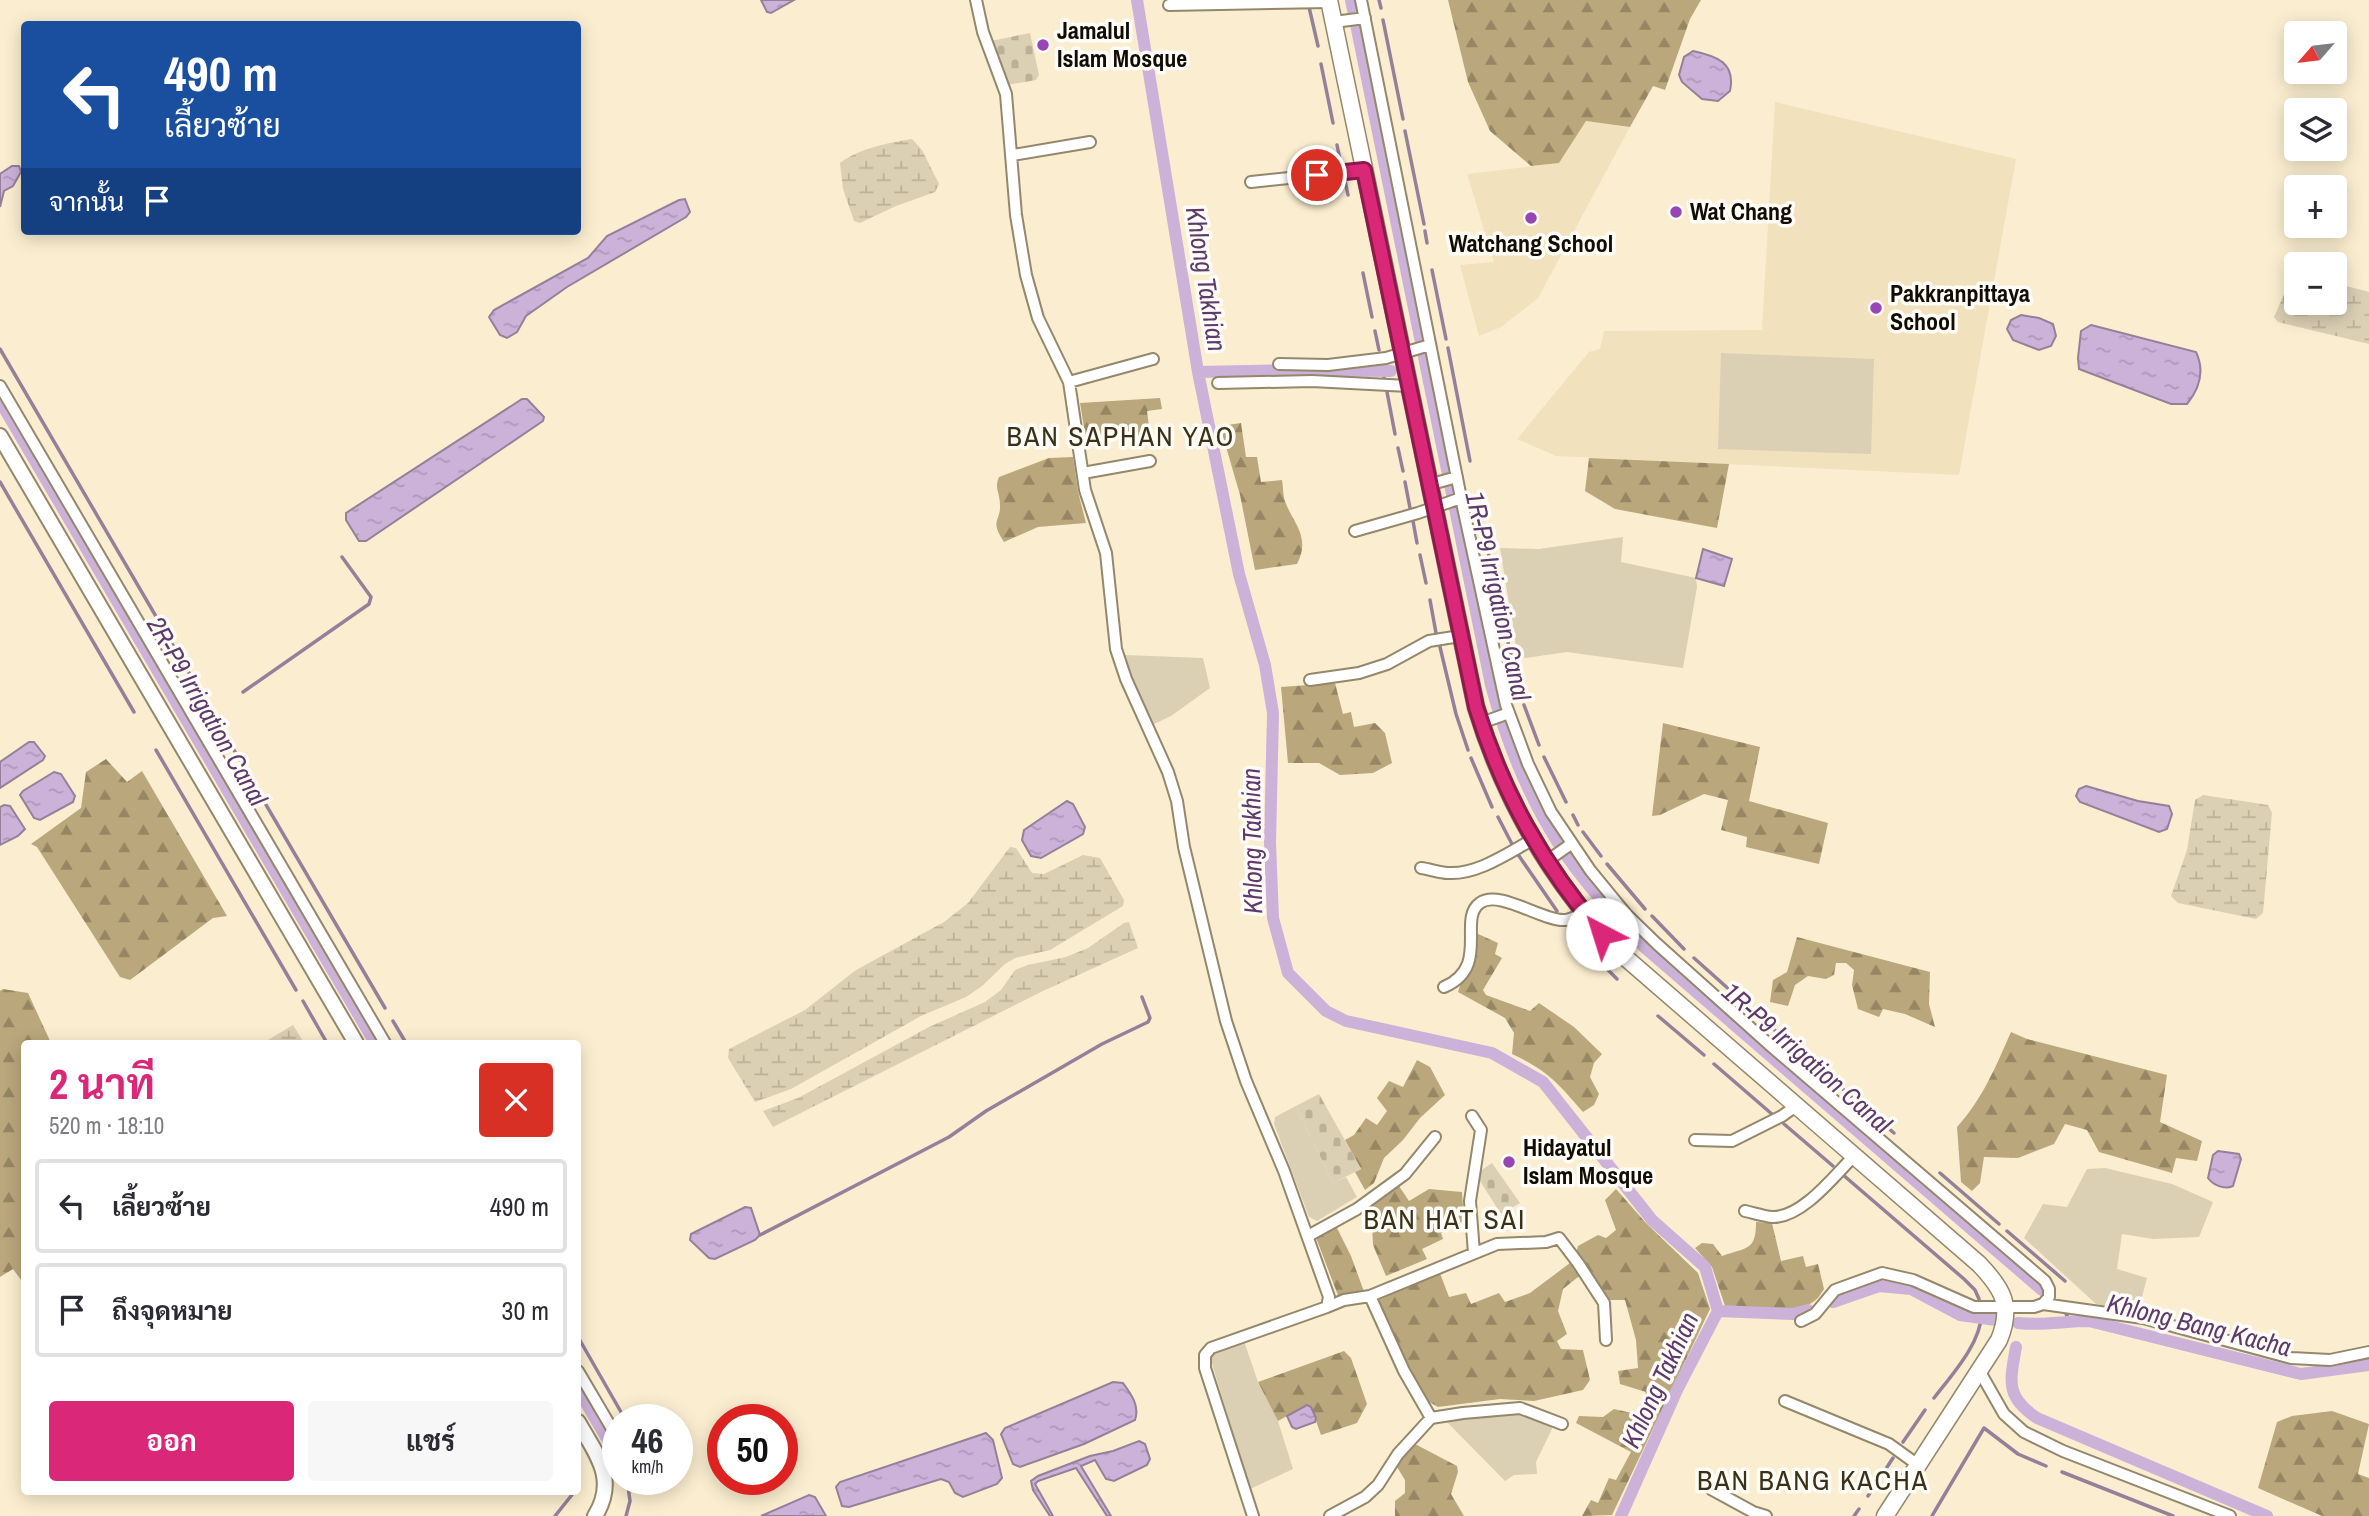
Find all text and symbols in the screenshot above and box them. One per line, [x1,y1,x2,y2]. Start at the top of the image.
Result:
place label: Jamalul Islam Mosque [1057,14,1187,74]
north arrow [2284,21,2347,84]
map controls [2284,21,2347,315]
marker: Jamalul Islam Mosque [1035,37,1051,53]
text: 490 m [164,40,278,106]
icon: left [49,49,140,140]
button: layers [2284,98,2347,161]
text: เลี้ยวซ้าย [164,104,281,147]
pin [1287,145,1347,205]
icon: arrive [1298,156,1336,194]
button: + [2284,175,2347,238]
icon: arrive [138,182,176,220]
text: จากนั้น [49,184,124,219]
place label: Wat Chang [1690,195,1792,227]
water label: Khlong Takhian [1178,204,1235,354]
marker: Wat Chang [1668,204,1684,220]
marker: Watchang School [1523,210,1539,226]
place label: Watchang School [1449,227,1613,259]
button: − [2284,252,2347,315]
place label: Pakkranpittaya School [1890,277,2030,337]
marker: Pakkranpittaya School [1868,300,1884,316]
district label: BAN SAPHAN YAO [1007,417,1235,455]
water label: 1R-P9 Irrigation Canal [1457,488,1540,705]
water label: 2R-P9 Irrigation Canal [139,610,277,813]
water label: Khlong Takhian [1233,768,1270,914]
position arrow [1565,897,1639,971]
water label: 1R-P9 Irrigation Canal [1715,974,1900,1142]
text: 2 นาที [49,1056,155,1112]
button: close [479,1063,553,1137]
text: 520 m · 18:10 [49,1110,164,1141]
place label: Hidayatul Islam Mosque [1523,1131,1653,1191]
marker: Hidayatul Islam Mosque [1501,1154,1517,1170]
icon: left [53,1187,91,1225]
text: เลี้ยวซ้าย [112,1189,211,1224]
text: 490 m [490,1189,549,1224]
district label: BAN HAT SAI [1364,1200,1526,1238]
water label: Khlong Bang Kacha [2103,1285,2295,1364]
icon: arrive [53,1291,91,1329]
text: ถึงจุดหมาย [112,1293,233,1328]
text: 30 m [502,1293,549,1328]
water label: Khlong Takhian [1613,1306,1706,1453]
button: ออก [49,1401,294,1481]
button: แชร์ [308,1401,553,1481]
speed limit sign: 50 [707,1404,798,1495]
text: 46 [632,1417,663,1464]
text: km/h [632,1454,664,1479]
district label: BAN BANG KACHA [1697,1461,1929,1499]

